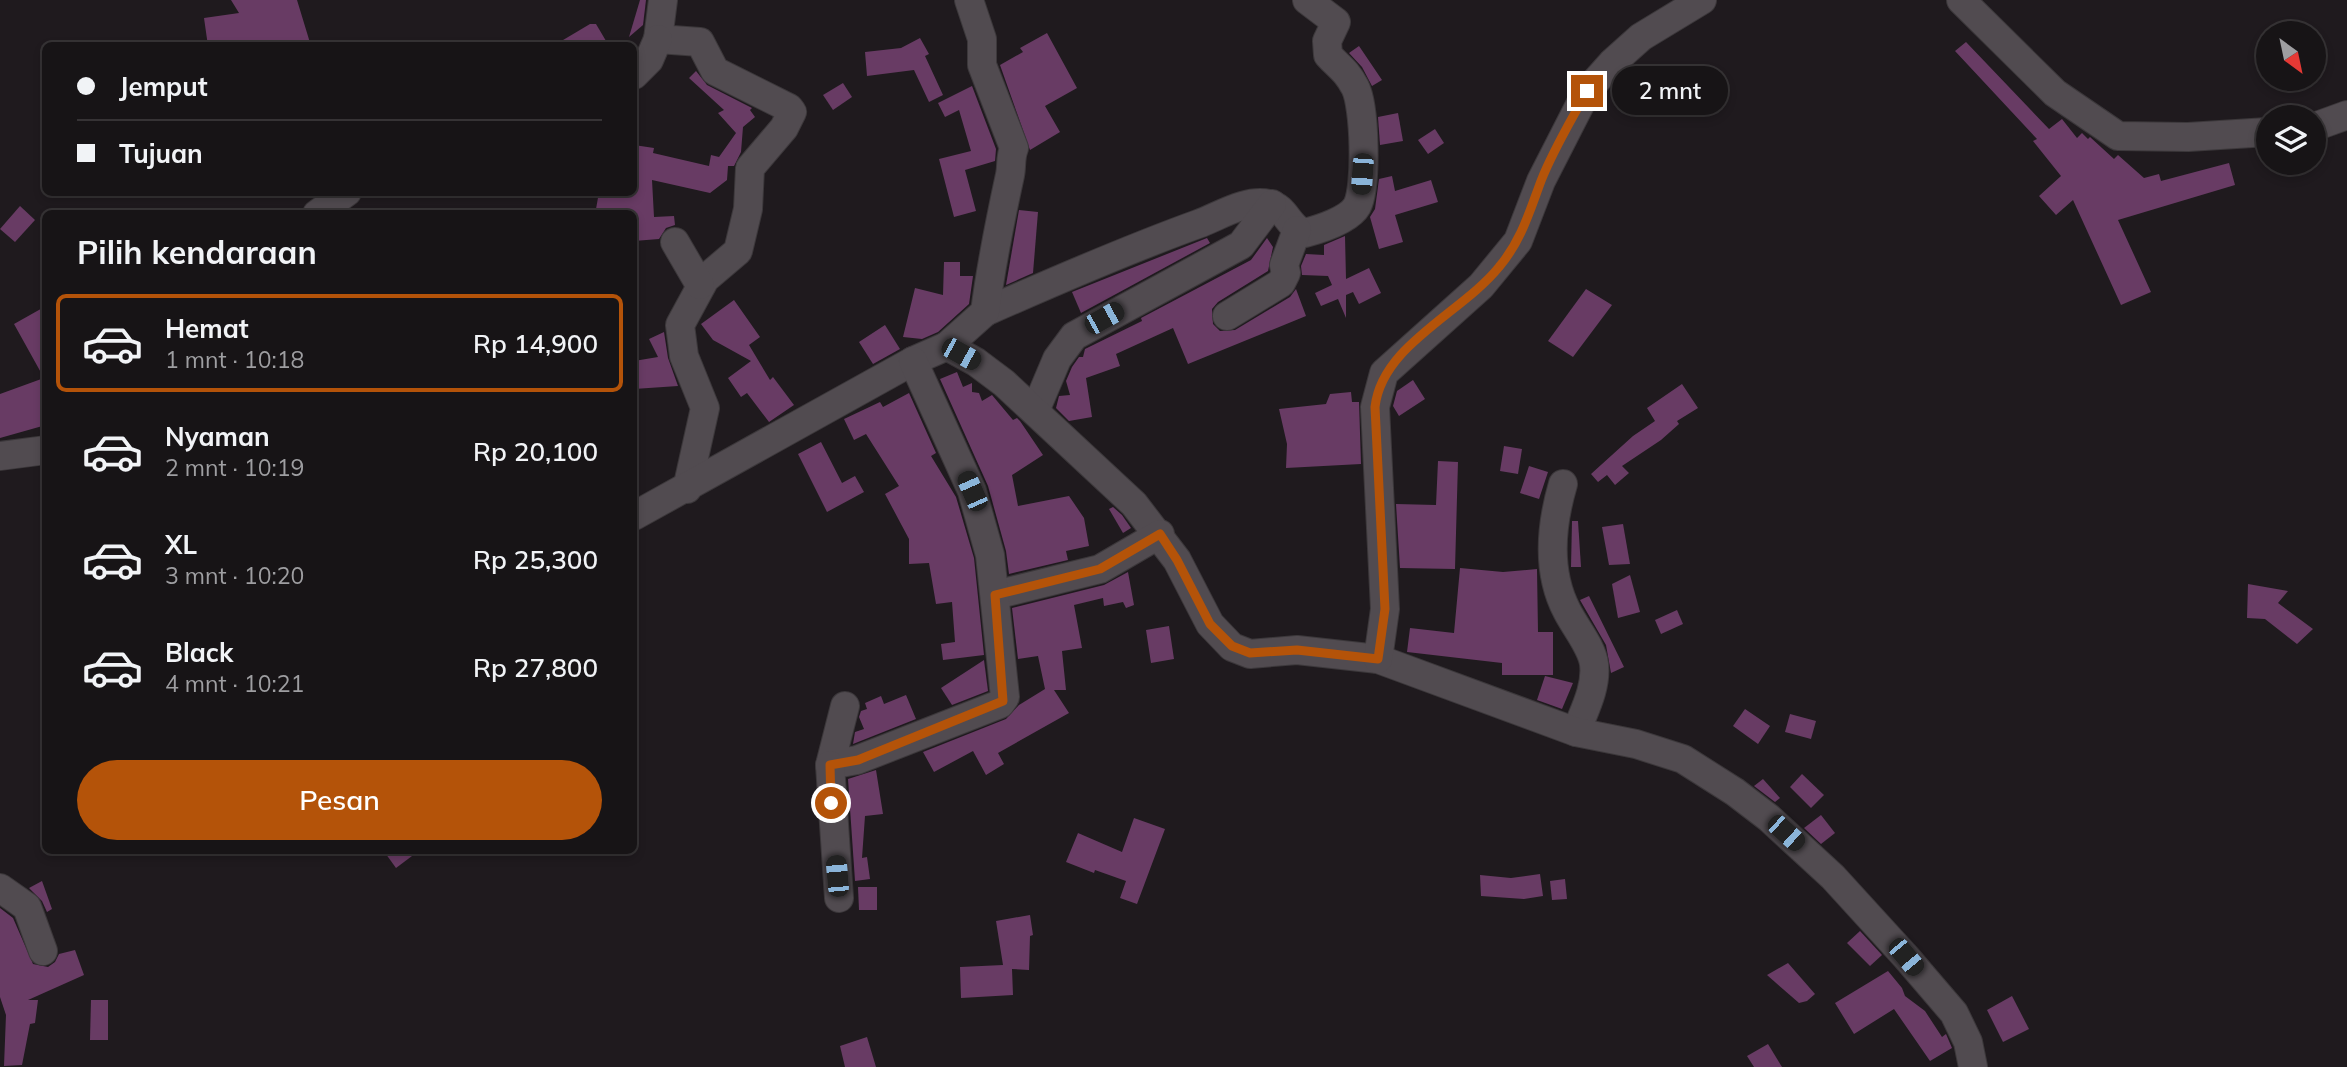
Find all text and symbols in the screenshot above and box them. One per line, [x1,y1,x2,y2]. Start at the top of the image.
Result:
north arrow [2256,21,2326,91]
map controls [2256,21,2326,175]
callout: 2 mnt [1612,66,1727,116]
text: Jemput [119,70,208,103]
route end [1571,75,1603,107]
text: 2 mnt [1639,76,1701,105]
button: layers [2256,105,2326,175]
text: Tujuan [119,137,203,170]
car [1351,152,1374,196]
text: Pilih kendaraan [77,232,317,272]
car [1081,299,1128,337]
icon: car [81,312,144,375]
text: Hemat [165,312,249,345]
text: Rp 14,900 [473,327,598,360]
car [938,335,985,373]
text: 1 mnt · 10:18 [165,345,304,374]
icon: car [81,420,144,483]
text: Nyaman [165,420,270,453]
text: Rp 20,100 [473,435,598,468]
text: 2 mnt · 10:19 [165,453,304,482]
car [954,468,991,514]
icon: car [81,528,144,591]
text: XL [165,528,197,561]
text: Rp 25,300 [473,543,598,576]
text: 3 mnt · 10:20 [165,561,304,590]
icon: car [81,636,144,699]
text: Black [165,636,233,669]
text: Rp 27,800 [473,651,598,684]
text: 4 mnt · 10:21 [165,669,304,698]
button: Pesan [77,760,602,840]
route start [815,787,847,819]
car [1764,811,1809,855]
car [825,854,850,898]
car [1885,934,1928,980]

